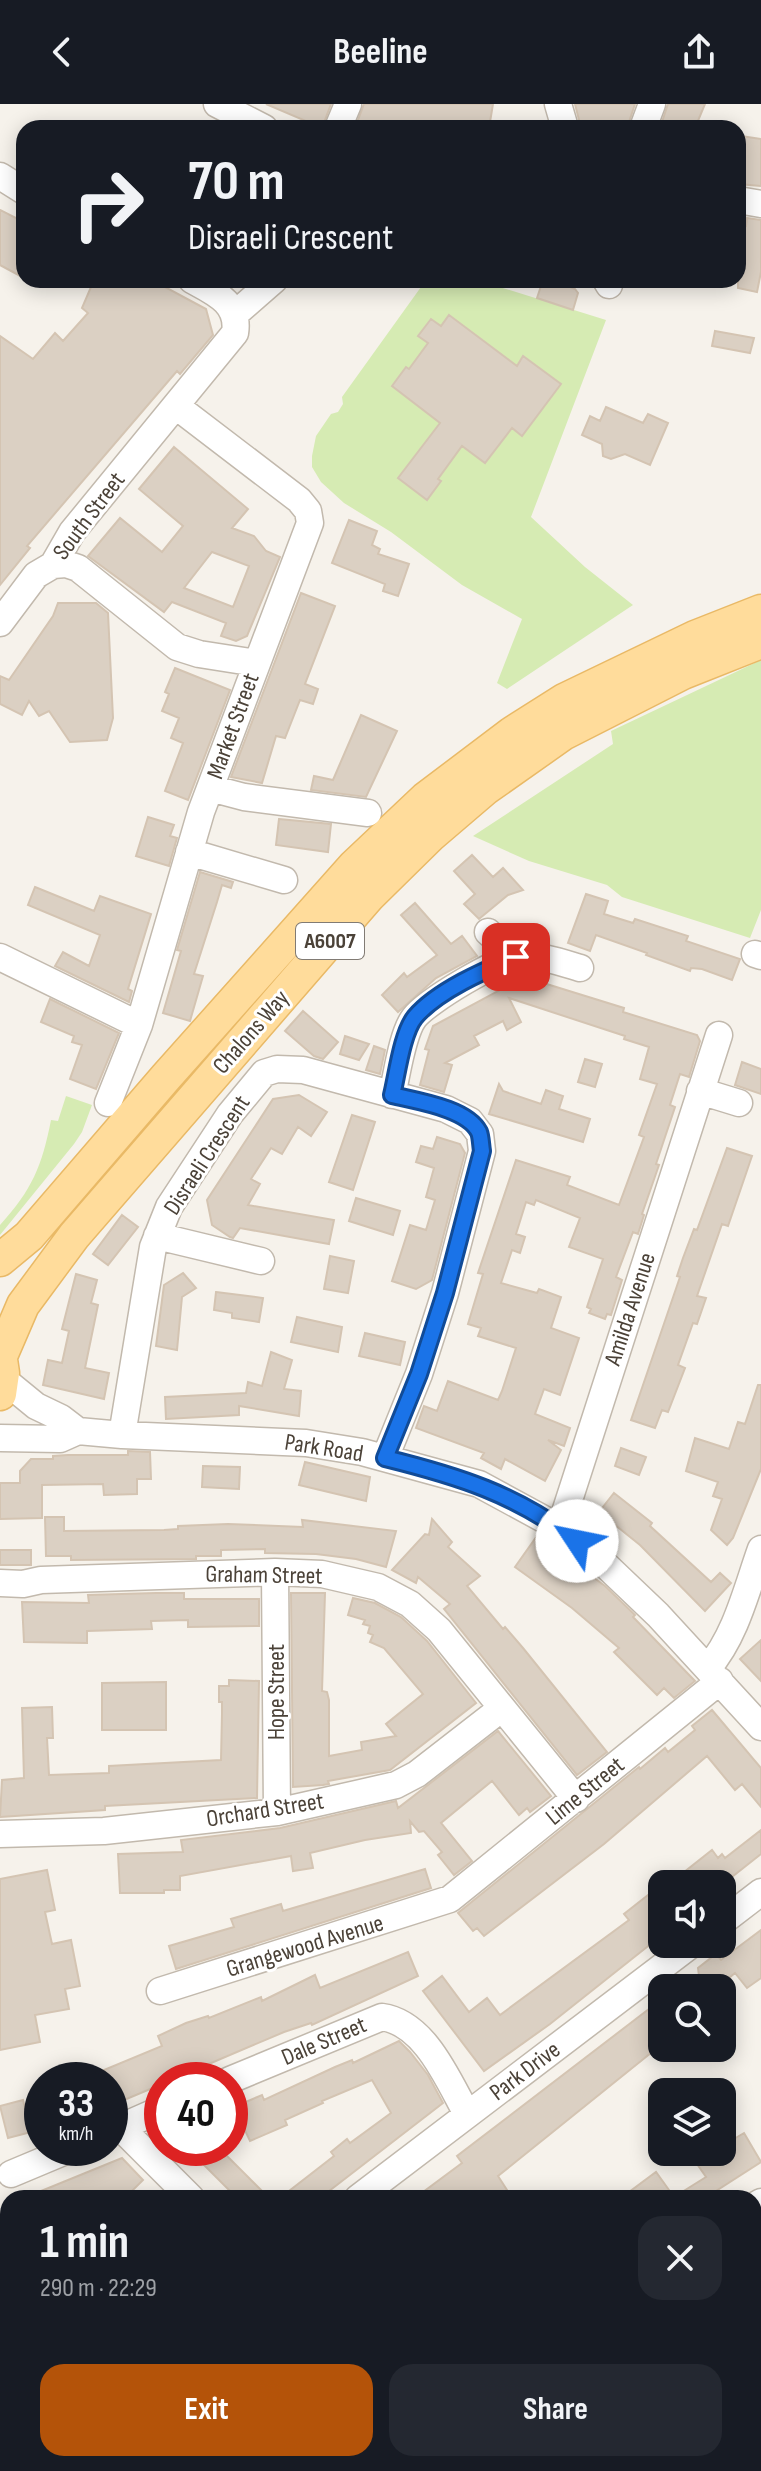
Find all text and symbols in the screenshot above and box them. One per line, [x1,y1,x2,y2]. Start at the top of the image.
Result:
icon: back [40,30,84,74]
icon: share [677,30,721,74]
text: Beeline [333,31,428,74]
text: 70 m [188,149,285,216]
icon: right [56,152,160,256]
text: Disraeli Crescent [188,217,393,260]
street label: South Street [47,466,131,566]
street label: Market Street [200,669,266,783]
road number: A6007 [296,923,364,959]
pin [482,923,550,991]
icon: arrive [494,935,538,979]
street label: Chalons Way [207,984,295,1080]
street label: Disraeli Crescent [158,1090,256,1220]
street label: Amilda Avenue [598,1249,662,1370]
street label: Park Road [283,1428,365,1468]
position arrow [535,1499,619,1583]
street label: Graham Street [205,1559,323,1591]
street label: Hope Street [262,1644,291,1740]
street label: Lime Street [540,1751,630,1831]
street label: Orchard Street [204,1786,326,1834]
map controls [648,1870,736,2166]
button: sound [648,1870,736,1958]
street label: Grangewood Avenue [223,1908,387,1984]
button: search [648,1974,736,2062]
street label: Dale Street [277,2010,371,2072]
street label: Park Drive [484,2035,566,2107]
speed limit sign: 40 [144,2062,248,2166]
button: layers [648,2078,736,2166]
text: 33 [58,2080,94,2128]
text: km/h [59,2122,93,2146]
text: 1 min [40,2214,129,2271]
button: close [638,2216,722,2300]
text: 290 m · 22:29 [40,2273,157,2304]
button: Exit [40,2364,373,2456]
button: Share [389,2364,722,2456]

